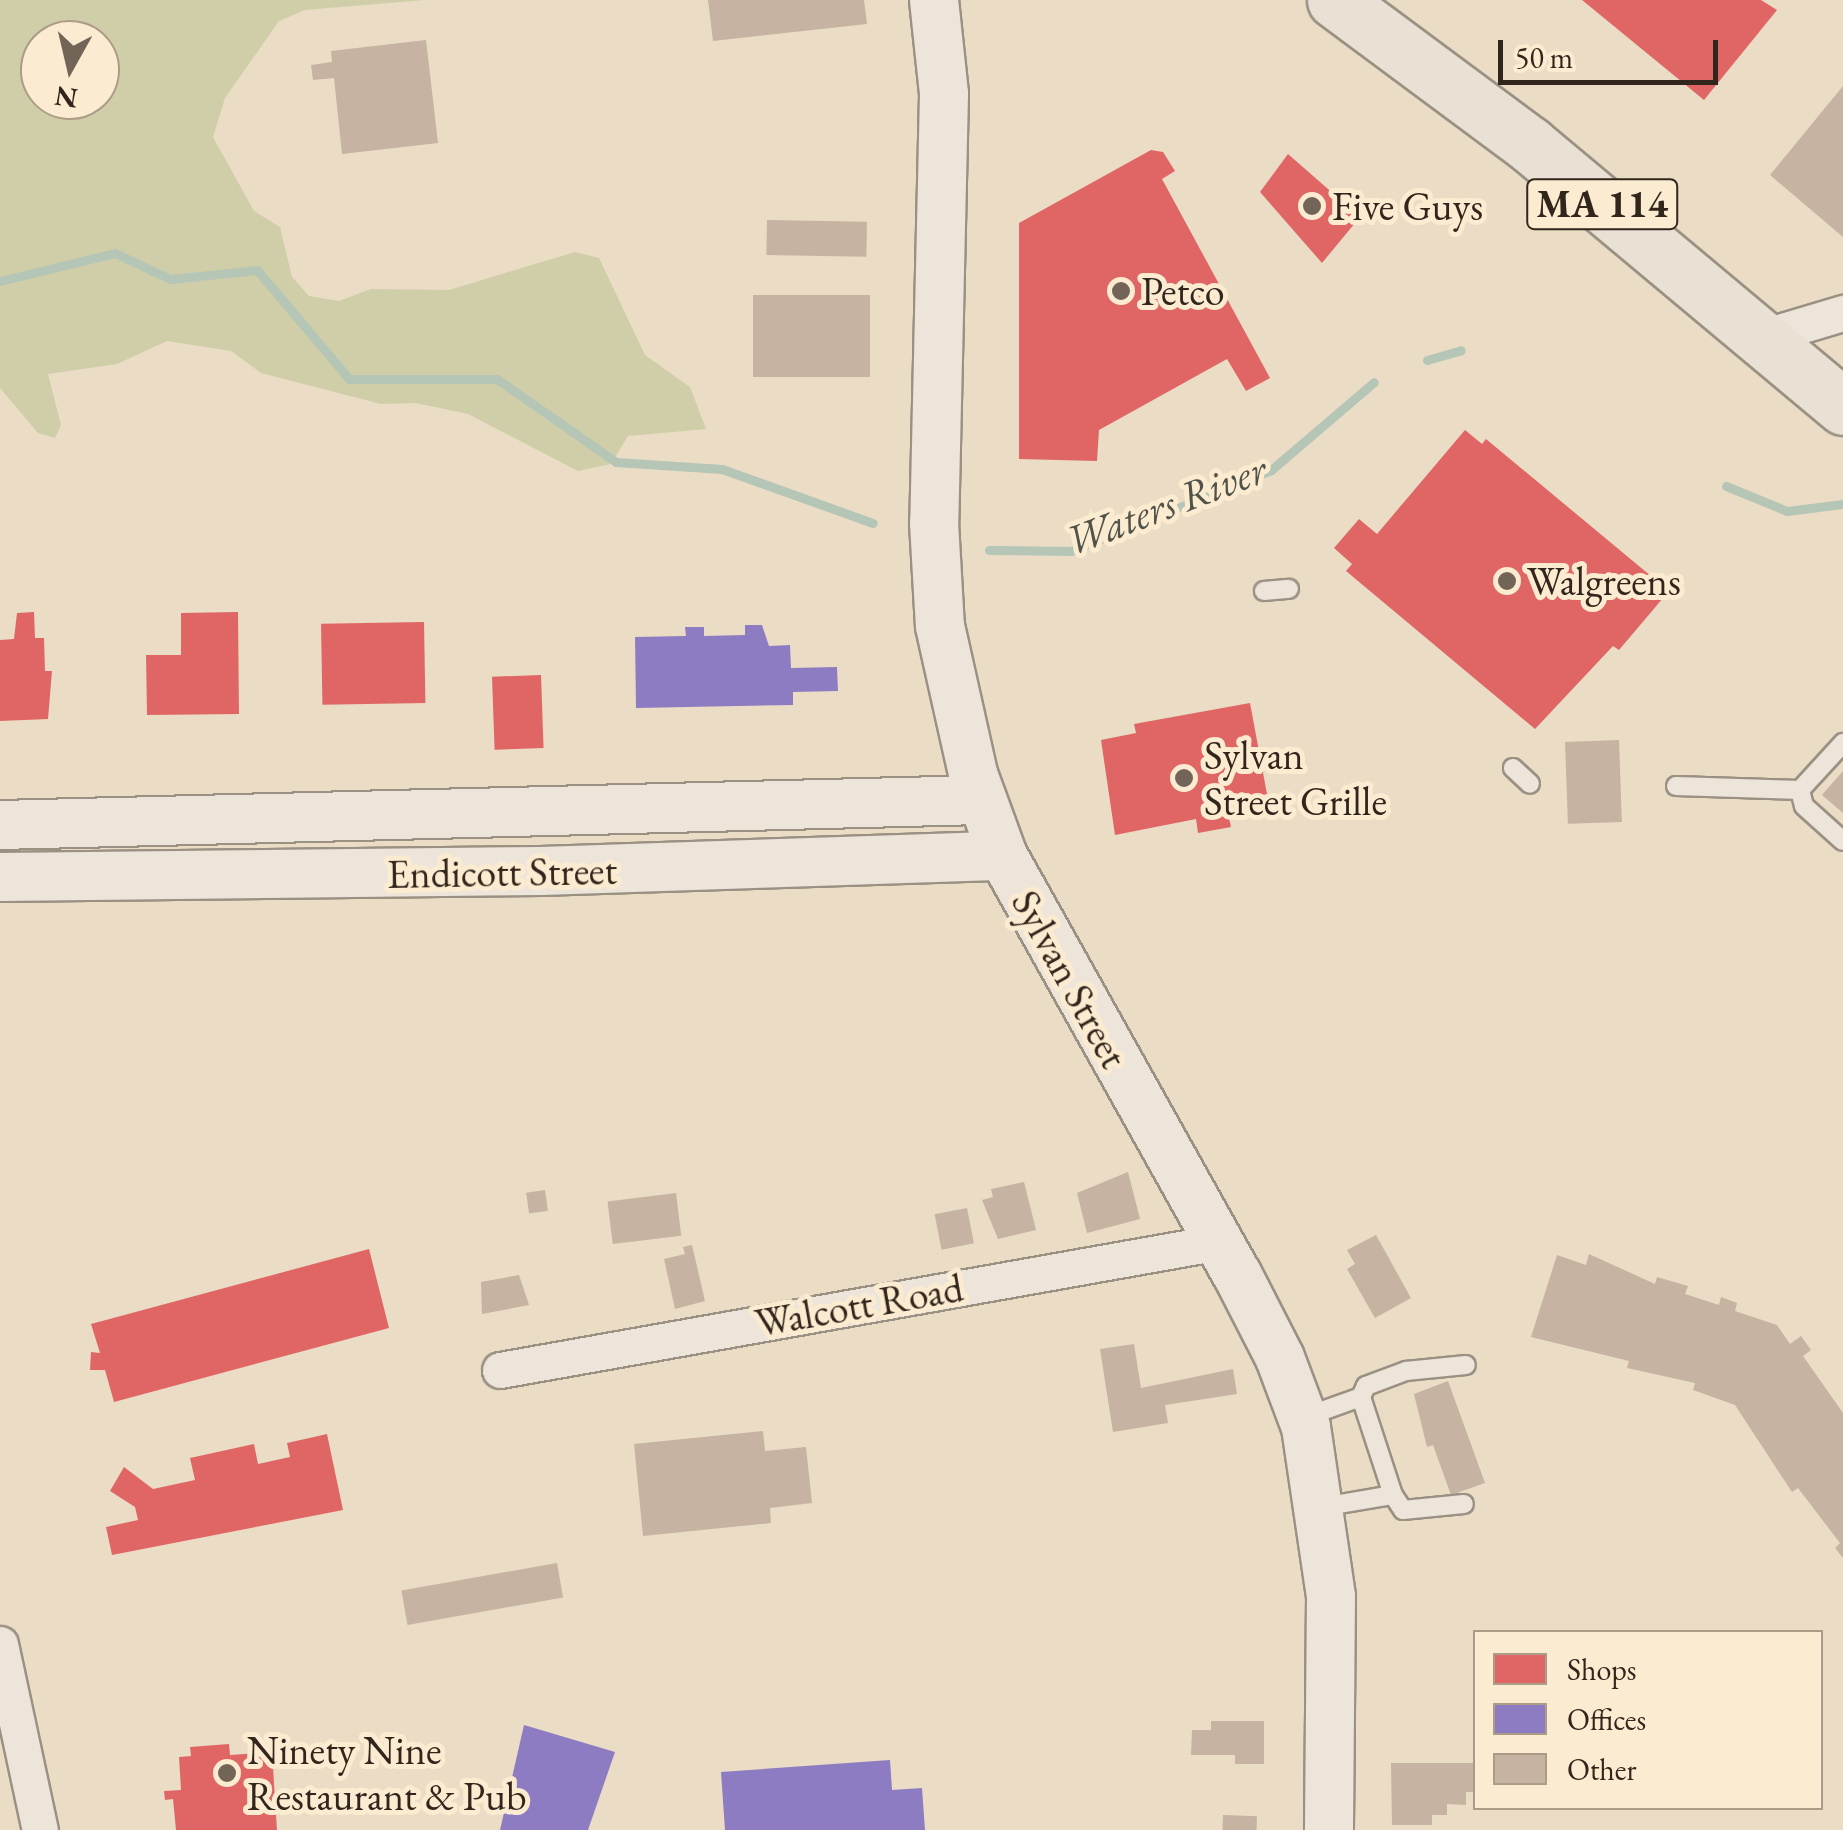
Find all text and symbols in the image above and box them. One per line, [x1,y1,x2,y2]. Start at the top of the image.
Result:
north arrow [20,20,120,120]
scale bar [1503,20,1723,82]
text: 50 m [1515,38,1573,77]
text: N [52,78,80,117]
road number: MA 114 [1524,171,1680,237]
place label: Five Guys [1332,182,1483,230]
marker: Five Guys [1301,195,1323,217]
place label: Petco [1141,267,1225,315]
marker: Petco [1110,280,1132,302]
water label: Waters River [1059,444,1273,566]
place label: Walgreens [1527,557,1681,605]
marker: Walgreens [1496,570,1518,592]
place label: Sylvan Street Grille [1204,731,1387,825]
marker: Sylvan Street Grille [1173,767,1195,789]
street label: Endicott Street [387,846,617,898]
street label: Sylvan Street [1002,882,1138,1076]
street label: Walcott Road [751,1263,967,1347]
legend [1473,1630,1823,1810]
text: Shops [1567,1650,1637,1689]
text: Offices [1567,1700,1646,1739]
place label: Ninety Nine Restaurant & Pub [247,1726,527,1820]
text: Other [1567,1750,1636,1789]
marker: Ninety Nine Restaurant & Pub [216,1762,238,1784]

